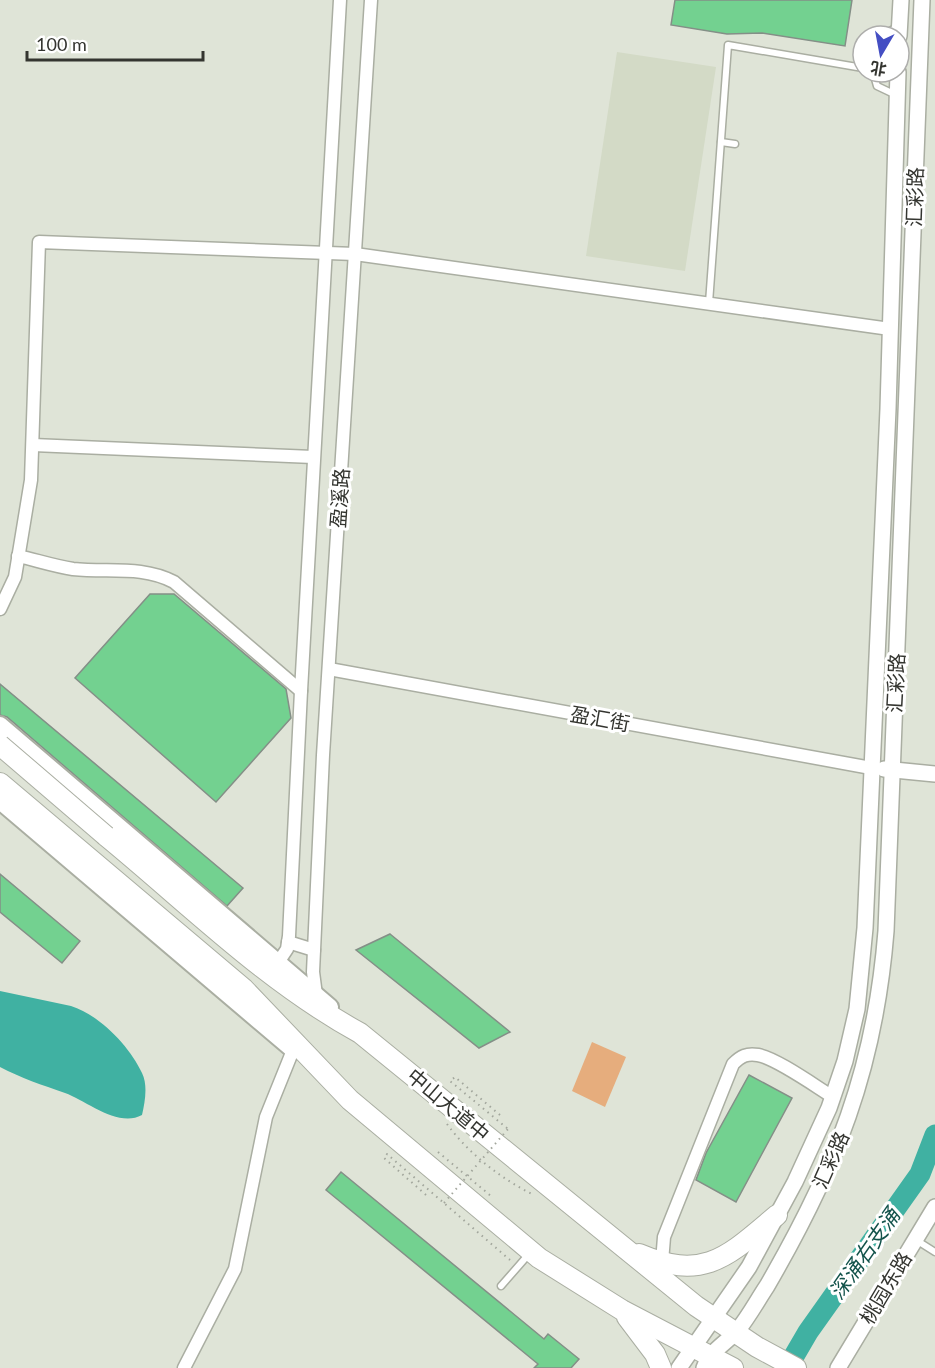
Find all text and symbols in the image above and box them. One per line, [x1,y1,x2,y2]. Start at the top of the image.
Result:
scale bar [27,24,202,62]
north arrow [851,24,911,84]
text: 100 m [36,33,87,55]
text: 北 [869,59,888,80]
street label: 汇彩路 [901,167,927,227]
street label: 盈溪路 [325,467,353,529]
street label: 汇彩路 [881,652,909,714]
street label: 盈汇街 [569,701,632,735]
street label: 中山大道中 [403,1063,495,1146]
street label: 汇彩路 [807,1127,853,1192]
water label: 深涌右支涌 [823,1201,905,1303]
street label: 桃园东路 [854,1247,916,1328]

